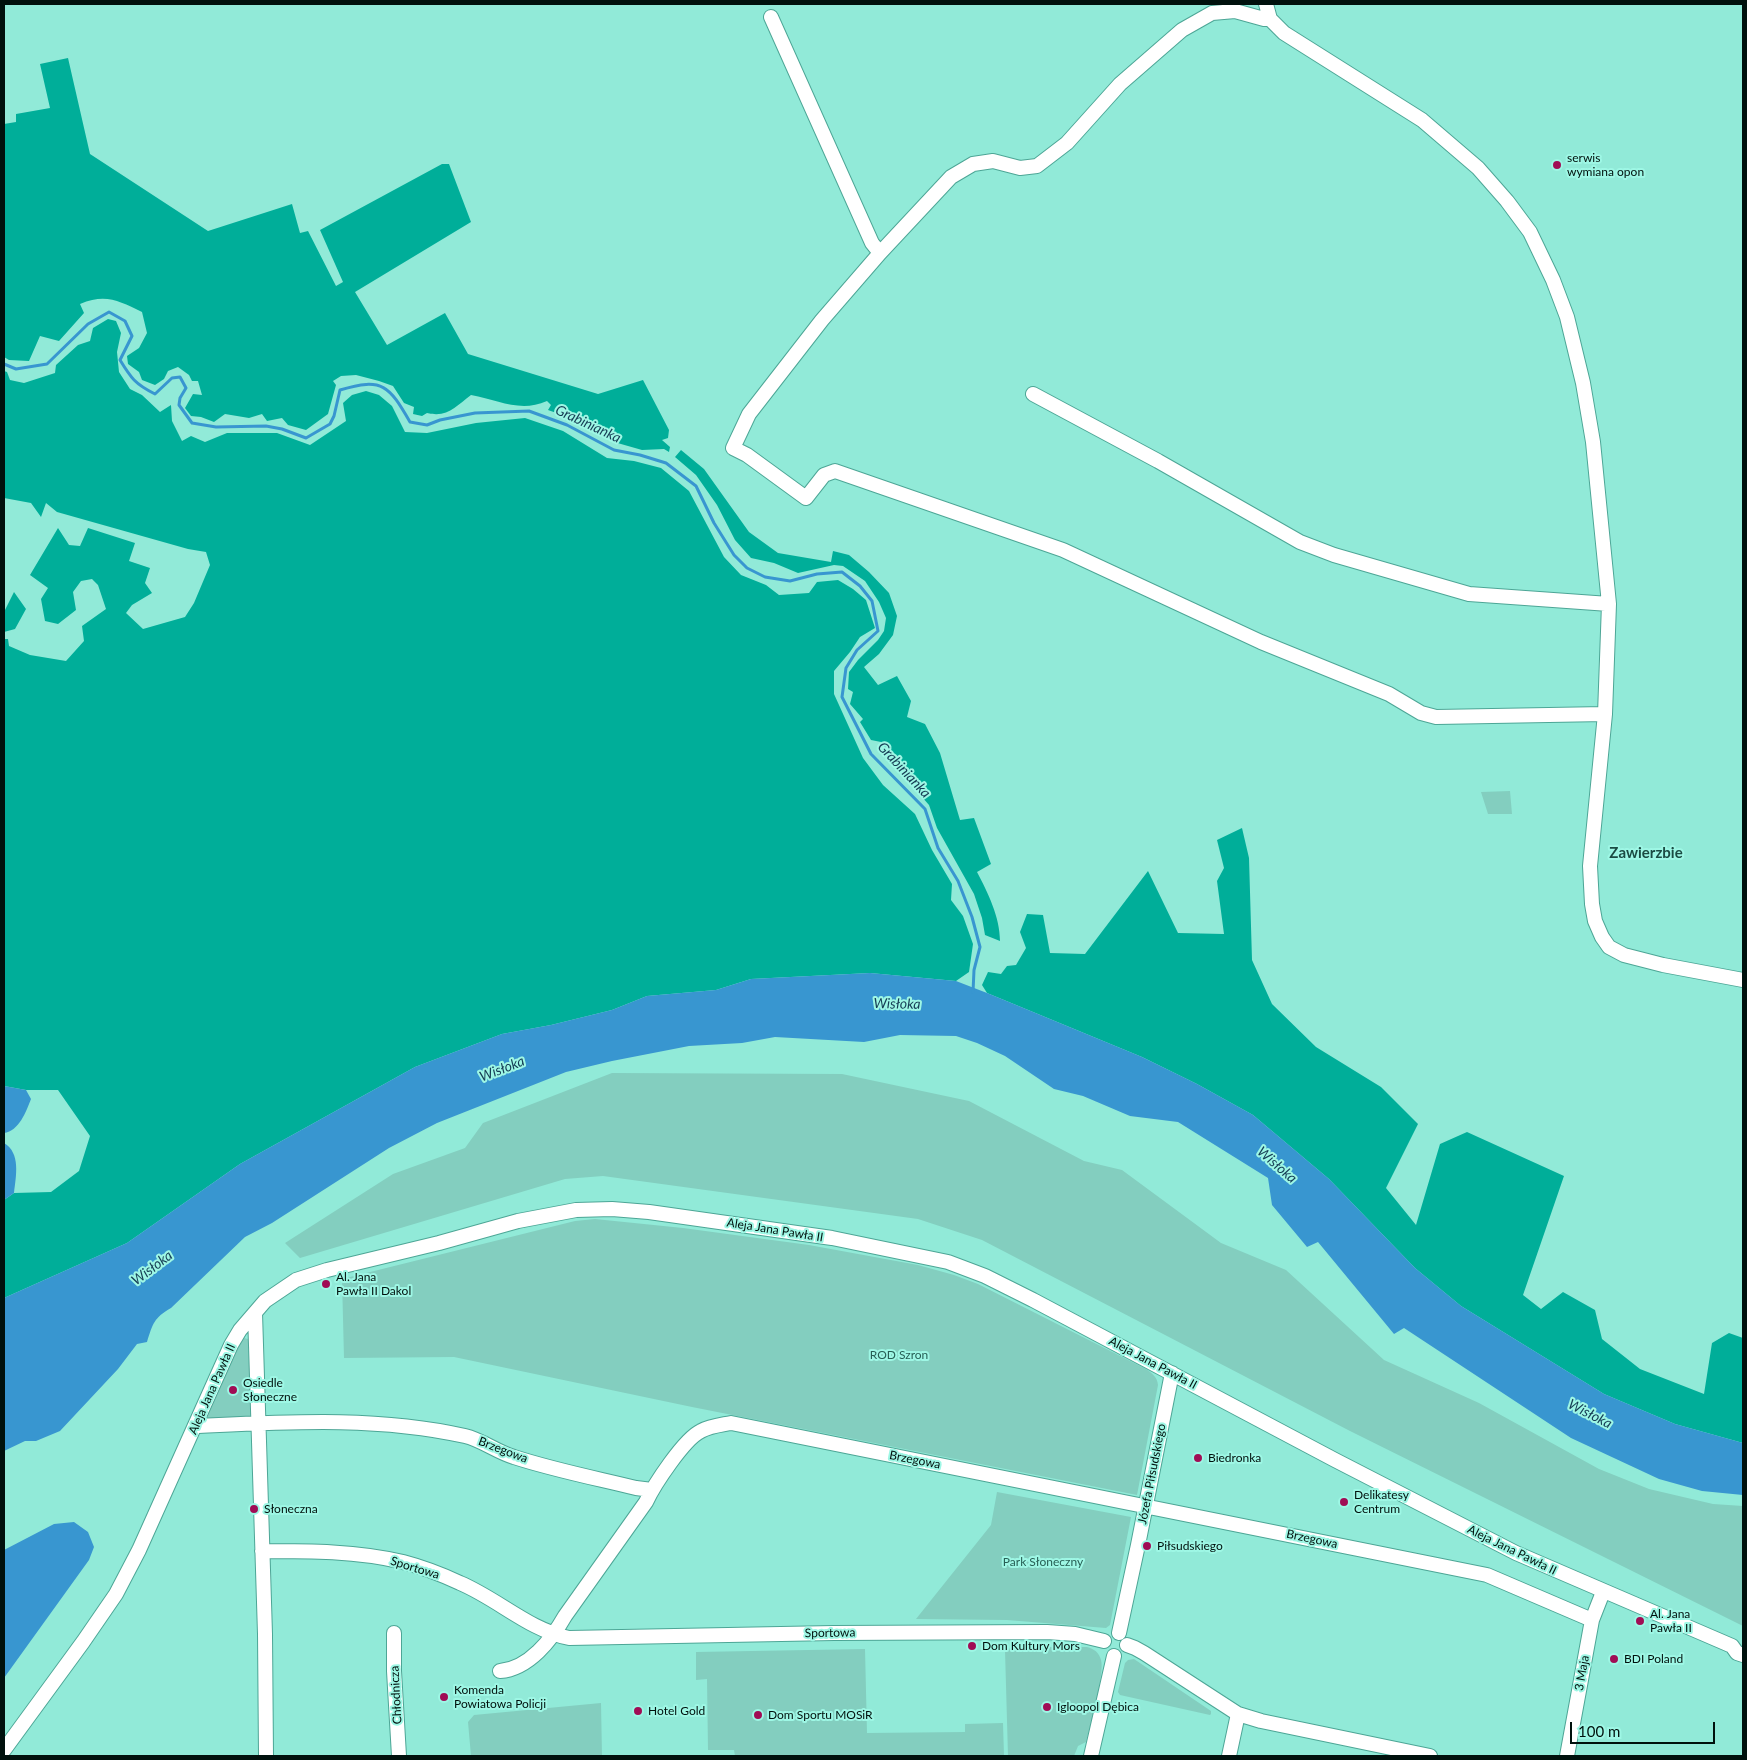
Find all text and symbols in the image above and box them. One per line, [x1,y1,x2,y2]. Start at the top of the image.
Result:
place label: serwis wymiana opon [1567,151,1644,179]
marker: serwis wymiana opon [1551,159,1563,171]
water label: Grabinianka [553,402,623,446]
water label: Grabinianka [874,739,934,801]
district label: Zawierzbie [1609,844,1683,862]
water label: Wisłoka [873,995,921,1013]
water label: Wisłoka [477,1053,527,1085]
water label: Wisłoka [1254,1143,1300,1187]
street label: Aleja Jana Pawła II [726,1215,824,1245]
water label: Wisłoka [128,1247,176,1289]
place label: Al. Jana Pawła II Dakol [336,1270,411,1298]
marker: Al. Jana Pawła II Dakol [320,1278,332,1290]
street label: Aleja Jana Pawła II [1107,1334,1199,1392]
street label: Aleja Jana Pawła II [186,1342,238,1436]
park label: ROD Szron [870,1348,928,1362]
place label: Osiedle Słoneczne [243,1376,297,1404]
marker: Osiedle Słoneczne [227,1384,239,1396]
water label: Wisłoka [1565,1396,1615,1432]
street label: Józefa Piłsudskiego [1135,1422,1169,1526]
street label: Brzegowa [476,1434,530,1466]
street label: Brzegowa [888,1448,942,1472]
place label: Biedronka [1208,1451,1261,1465]
marker: Biedronka [1192,1452,1204,1464]
place label: Delikatesy Centrum [1354,1488,1409,1516]
marker: Delikatesy Centrum [1338,1496,1350,1508]
place label: Słoneczna [264,1502,318,1516]
marker: Słoneczna [248,1503,260,1515]
street label: Aleja Jana Pawła II [1465,1522,1559,1578]
street label: Brzegowa [1285,1527,1339,1551]
place label: Piłsudskiego [1157,1539,1223,1553]
marker: Piłsudskiego [1141,1540,1153,1552]
street label: Sportowa [389,1554,441,1582]
park label: Park Słoneczny [1003,1555,1083,1569]
place label: Al. Jana Pawła II [1650,1607,1692,1635]
marker: Al. Jana Pawła II [1634,1615,1646,1627]
street label: Sportowa [805,1625,855,1641]
place label: Dom Kultury Mors [982,1639,1080,1653]
marker: Dom Kultury Mors [966,1640,978,1652]
place label: BDI Poland [1624,1652,1683,1666]
marker: BDI Poland [1608,1653,1620,1665]
street label: 3 Maja [1572,1654,1592,1692]
street label: Chłodnicza [387,1665,405,1725]
place label: Komenda Powiatowa Policji [454,1683,546,1711]
marker: Komenda Powiatowa Policji [438,1691,450,1703]
place label: Igloopol Dębica [1057,1700,1139,1714]
marker: Igloopol Dębica [1041,1701,1053,1713]
place label: Hotel Gold [648,1704,705,1718]
marker: Hotel Gold [632,1705,644,1717]
place label: Dom Sportu MOSiR [768,1708,873,1722]
marker: Dom Sportu MOSiR [752,1709,764,1721]
scale bar [1572,1712,1717,1744]
text: 100 m [1578,1722,1620,1740]

